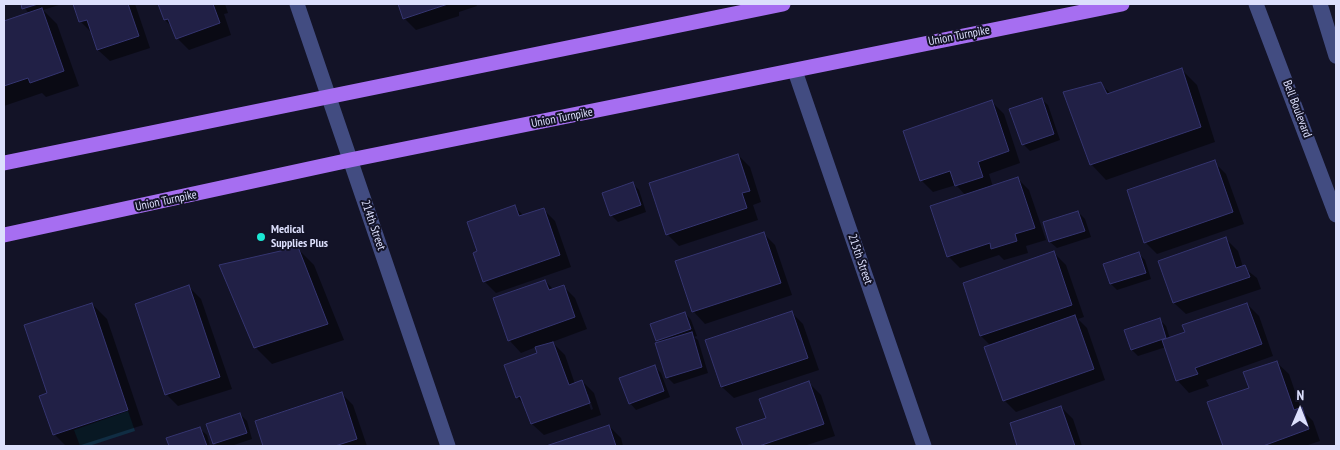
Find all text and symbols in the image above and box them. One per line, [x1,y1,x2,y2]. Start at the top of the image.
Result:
street label: Union Turnpike [927,23,991,49]
street label: Bell Boulevard [1279,78,1315,140]
street label: Union Turnpike [530,105,594,131]
street label: Union Turnpike [134,187,198,215]
street label: 214th Street [358,198,388,252]
place label: Medical Supplies Plus [271,223,328,251]
marker: Medical Supplies Plus [255,231,267,243]
street label: 215th Street [845,232,875,286]
north arrow [1275,385,1325,435]
text: N [1296,386,1304,404]

